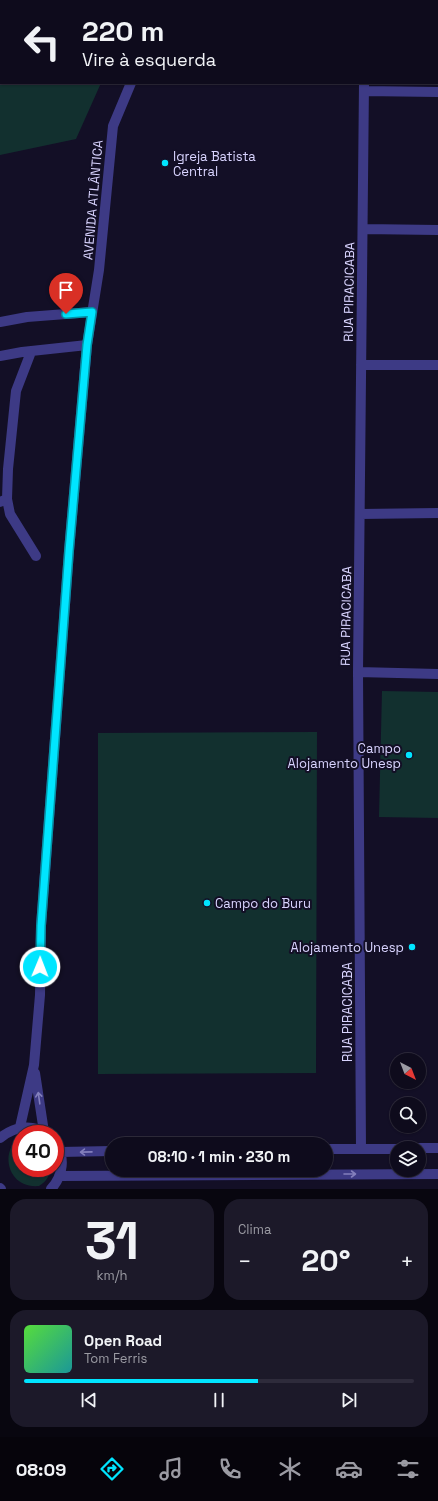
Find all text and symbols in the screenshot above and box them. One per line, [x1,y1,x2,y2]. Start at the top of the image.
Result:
text: 220 m [82,13,164,49]
icon: left [16,16,68,68]
text: Vire à esquerda [82,48,216,71]
street label: AVENIDA ATLÂNTICA [79,139,107,261]
place label: Igreja Batista Central [173,148,256,180]
marker: Igreja Batista Central [160,158,170,168]
street label: RUA PIRACICABA [340,242,358,342]
pin [49,273,83,314]
icon: arrive [55,279,77,301]
street label: RUA PIRACICABA [337,566,355,666]
place label: Campo Alojamento Unesp [288,740,401,772]
marker: Campo Alojamento Unesp [404,750,414,760]
place label: Campo do Buru [215,895,311,912]
marker: Campo do Buru [202,898,212,908]
place label: Alojamento Unesp [291,939,404,956]
marker: Alojamento Unesp [407,942,417,952]
position arrow [19,946,61,988]
street label: RUA PIRACICABA [339,962,356,1062]
north arrow [390,1053,426,1089]
map controls [390,1053,426,1177]
one-way arrow [35,1092,43,1105]
button: search [390,1097,426,1133]
speed limit sign: 40 [12,1125,64,1177]
button: layers [390,1141,426,1177]
text: 08:10 · 1 min · 230 m [148,1147,290,1166]
one-way arrow [80,1148,93,1156]
one-way arrow [343,1171,356,1178]
text: 31 [85,1208,139,1274]
text: Clima [238,1221,271,1238]
text: 20° [301,1241,351,1280]
text: − [238,1247,252,1275]
text: + [400,1247,414,1275]
text: km/h [97,1267,127,1284]
text: Open Road [84,1331,162,1350]
text: Tom Ferris [84,1350,147,1367]
icon: previous [78,1389,100,1411]
icon: pause [208,1389,230,1411]
icon: next [338,1389,360,1411]
icon: directions [98,1455,126,1483]
icon: music [157,1455,185,1483]
icon: phone [216,1455,244,1483]
icon: climate [276,1455,304,1483]
icon: car [335,1455,363,1483]
icon: filters [394,1455,422,1483]
text: 08:09 [16,1458,66,1481]

